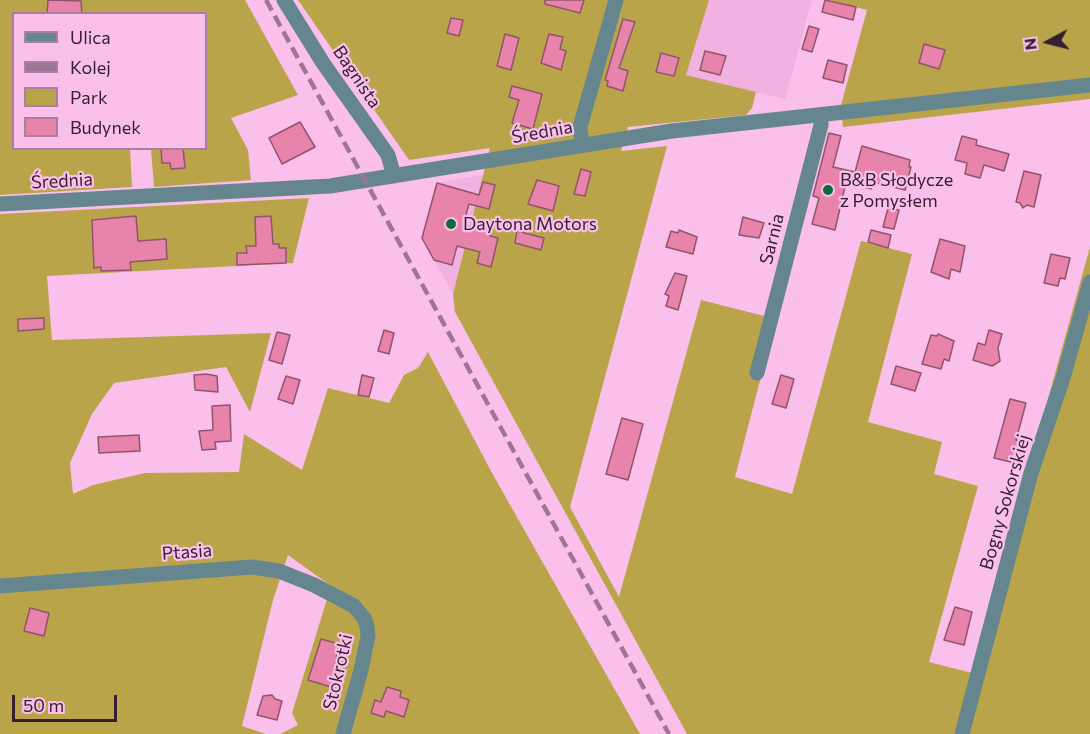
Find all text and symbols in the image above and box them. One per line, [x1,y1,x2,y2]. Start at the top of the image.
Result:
legend [12,12,207,150]
north arrow [1018,12,1078,72]
text: Ulica [70,26,111,48]
text: N [1019,37,1040,51]
street label: Bagnista [328,42,386,112]
text: Kolej [70,56,111,78]
text: Park [70,86,108,108]
text: Budynek [70,116,141,138]
street label: Średnia [510,116,574,148]
street label: Średnia [31,169,93,193]
place label: B&B Słodycze z Pomysłem [840,169,953,212]
marker: B&B Słodycze z Pomysłem [821,183,835,197]
street label: Sarnia [755,211,789,267]
place label: Daytona Motors [463,213,597,235]
marker: Daytona Motors [444,217,458,231]
street label: Bogny Sokorskiej [975,432,1035,572]
street label: Ptasia [161,539,213,565]
street label: Stokrotki [319,632,357,712]
scale bar [15,683,120,721]
text: 50 m [23,694,64,716]

